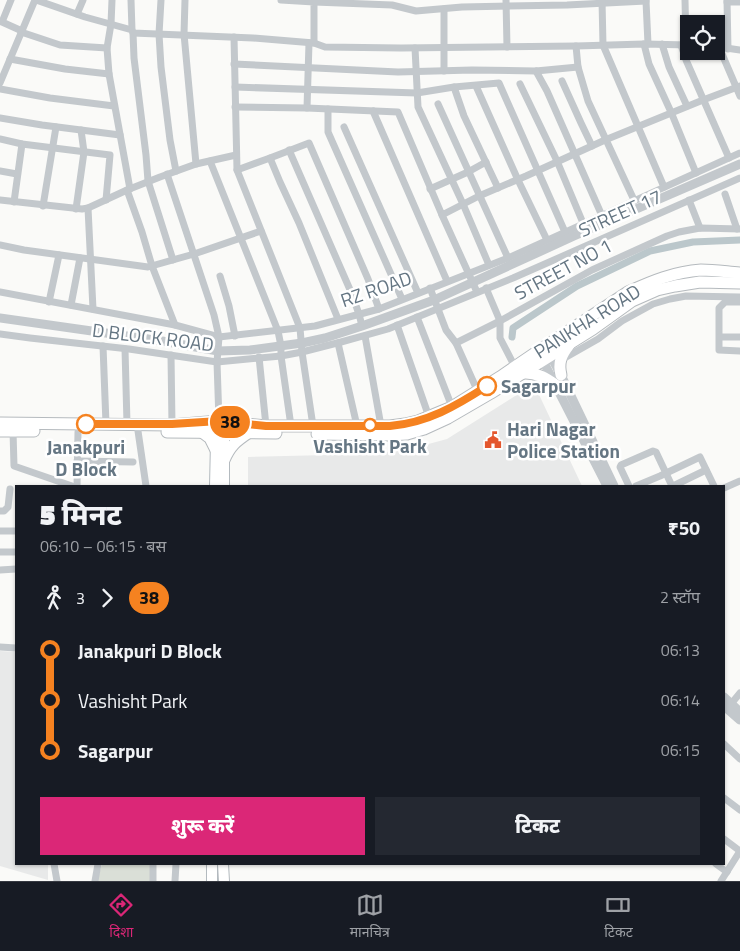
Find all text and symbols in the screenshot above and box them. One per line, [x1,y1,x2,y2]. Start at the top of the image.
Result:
map controls [680,15,725,60]
button: locate [680,15,725,60]
street label: STREET 17 [573,181,666,244]
street label: STREET NO 1 [509,231,617,307]
street label: RZ ROAD [336,263,415,314]
street label: PANKHA ROAD [527,276,646,365]
street label: D BLOCK ROAD [91,315,216,358]
place label: Sagarpur [501,371,576,400]
marker: Sagarpur [477,376,497,396]
line badge: 38 [208,406,252,438]
text: 38 [220,408,240,435]
marker: Janakpuri D Block [76,414,96,434]
place label: Hari Nagar Police Station [507,414,620,465]
marker: Vashisht Park [363,418,377,432]
public building icon: Hari Nagar Police Station [483,430,503,450]
place label: Vashisht Park [313,431,427,460]
place label: Janakpuri D Block [47,432,125,483]
text: 5 मिनट [40,493,122,536]
text: ₹50 [668,513,700,542]
text: 06:10 – 06:15 · बस [40,534,166,558]
icon: walk [40,584,68,612]
icon: forward [93,584,121,612]
text: 38 [139,584,159,611]
text: 2 स्टॉप [660,585,700,609]
text: 3 [76,586,85,610]
text: Janakpuri D Block [78,636,222,665]
text: 06:13 [661,638,700,662]
text: Vashisht Park [78,686,187,715]
text: 06:14 [661,688,700,712]
text: Sagarpur [78,736,153,765]
text: 06:15 [661,738,700,762]
button: शुरू करें [40,797,365,855]
button: टिकट [375,797,700,855]
tab: दिशा [107,891,135,943]
tab: मानचित्र [350,891,390,943]
tab: टिकट [604,891,633,943]

